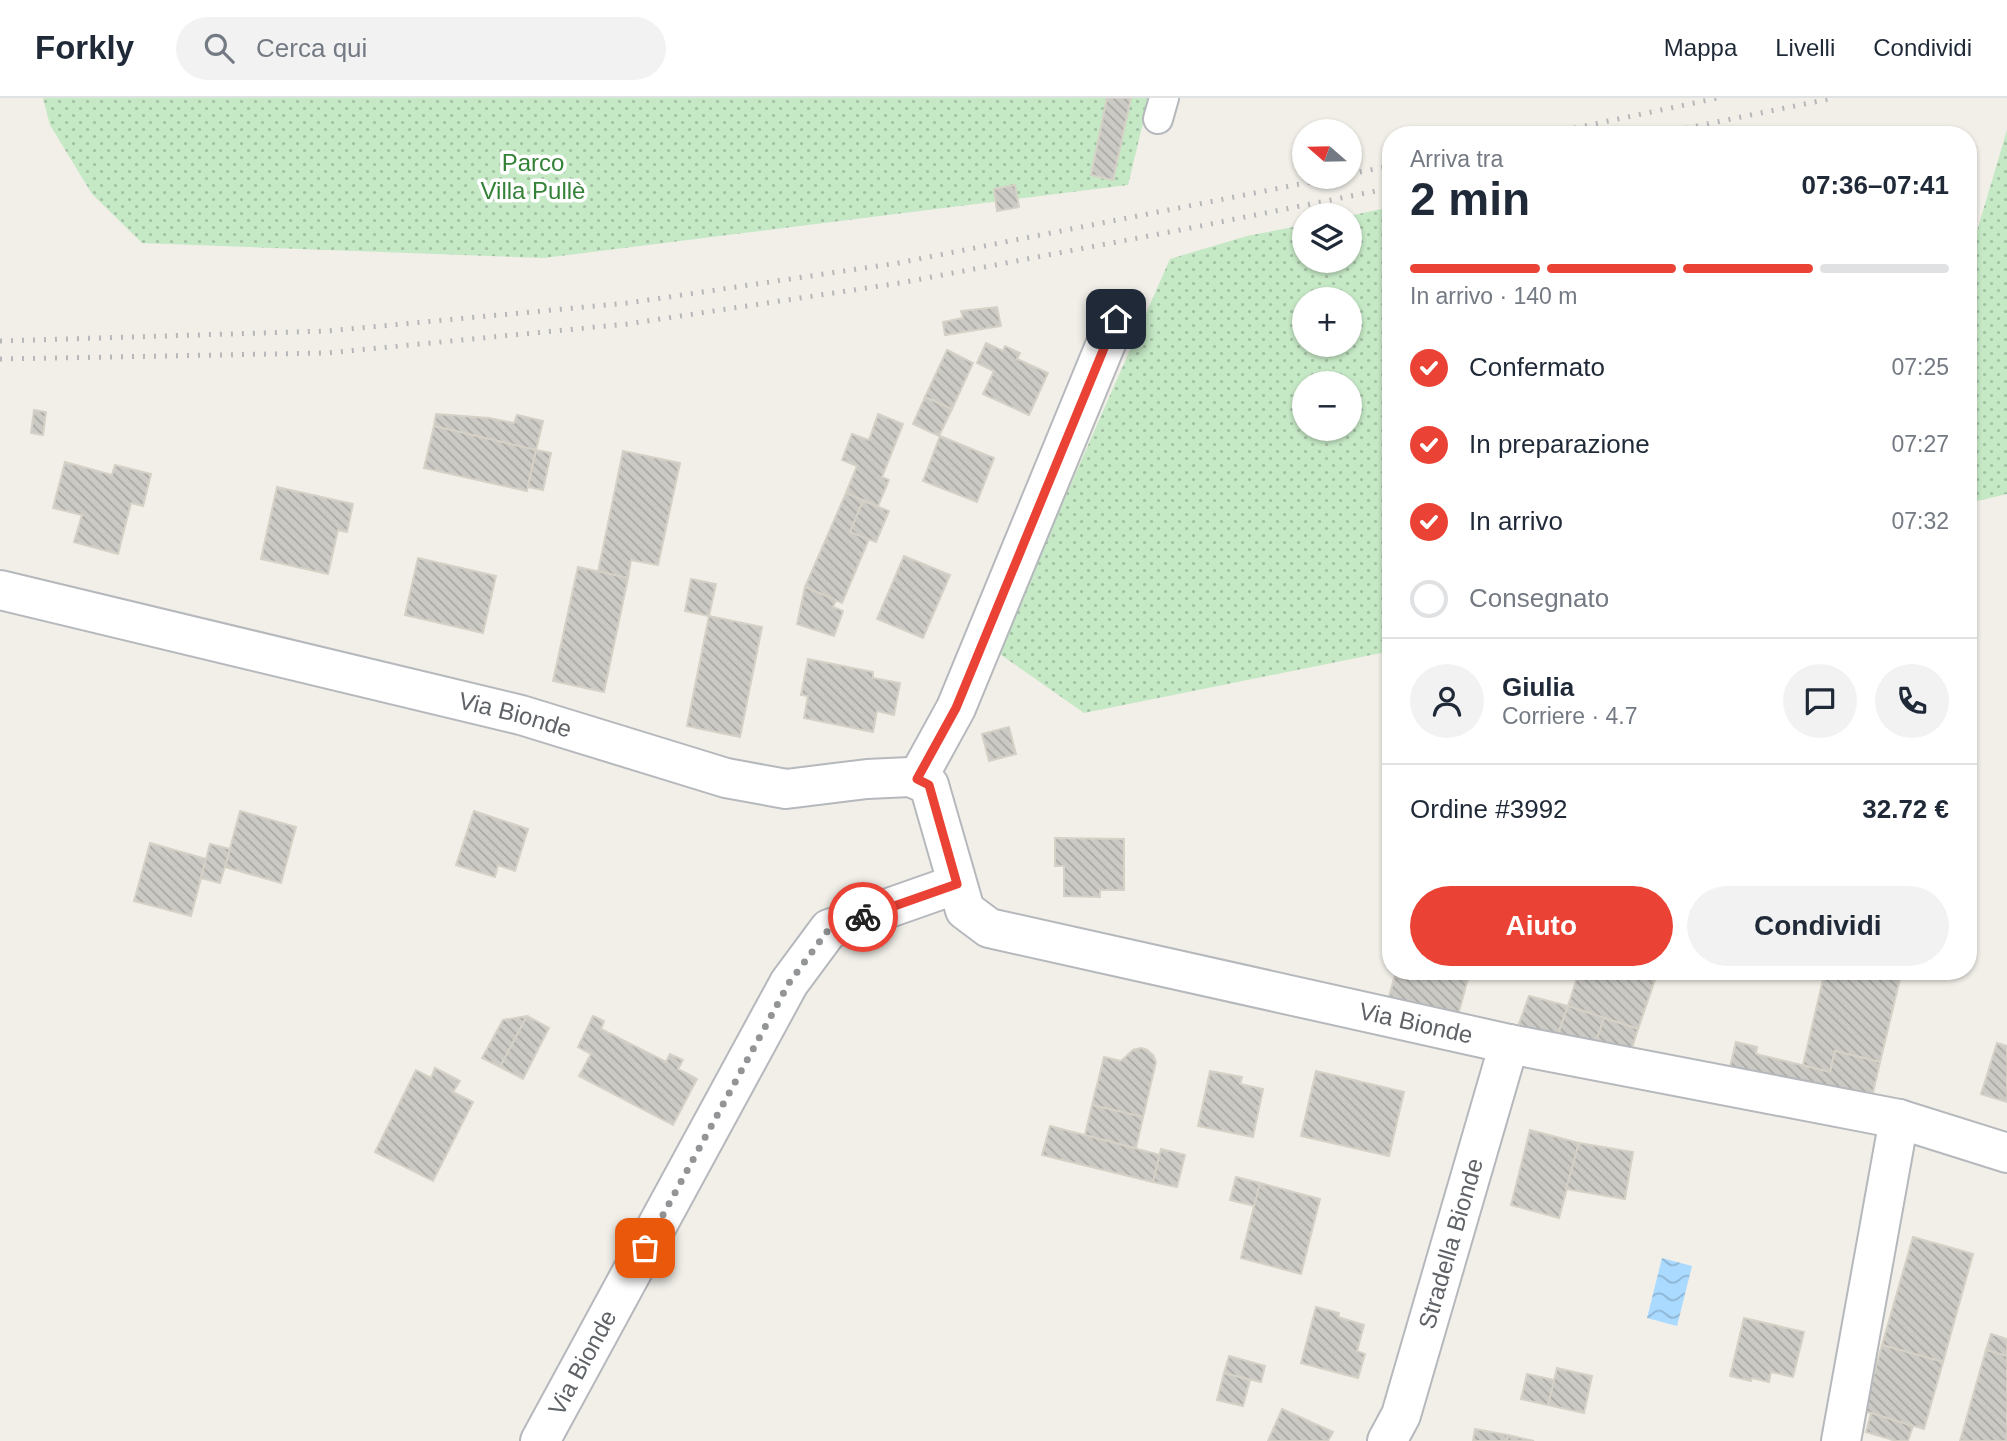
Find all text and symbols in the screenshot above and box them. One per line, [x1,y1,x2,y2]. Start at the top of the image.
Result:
search box [176,17,666,80]
text: Forkly [35,29,134,66]
icon: search [200,29,238,67]
text: Cerca qui [256,33,367,63]
text: Mappa [1664,34,1737,61]
text: Livelli [1775,34,1835,61]
text: Condividi [1873,34,1972,61]
north arrow [1292,119,1362,189]
map controls [1292,119,1362,441]
text: Arriva tra [1410,146,1503,172]
park label: Parco Villa Pullè [481,149,585,204]
text: 07:36–07:41 [1802,170,1949,200]
text: 2 min [1410,173,1530,225]
button: layers [1292,203,1362,273]
text: In arrivo · 140 m [1410,283,1577,309]
button: + [1292,287,1362,357]
pin [1086,289,1146,349]
icon: home [1097,300,1135,338]
icon: check [1410,349,1448,387]
text: Confermato [1469,352,1605,382]
text: 07:25 [1891,354,1949,380]
button: − [1292,371,1362,441]
icon: check [1410,426,1448,464]
text: In preparazione [1469,429,1650,459]
text: 07:27 [1891,431,1949,457]
icon: check [1410,503,1448,541]
text: In arrivo [1469,506,1563,536]
text: 07:32 [1891,508,1949,534]
text: Consegnato [1469,583,1609,613]
button: person [1410,664,1484,738]
button: chat [1783,664,1857,738]
button: phone [1875,664,1949,738]
text: Giulia [1502,672,1574,702]
street label: Via Bionde [456,687,575,743]
text: Corriere · 4.7 [1502,703,1637,729]
text: Ordine #3992 [1410,794,1568,824]
text: 32.72 € [1862,794,1949,824]
courier [828,882,898,952]
button: Aiuto [1410,886,1673,966]
button: Condividi [1687,886,1949,966]
icon: bike [844,898,882,936]
street label: Via Bionde [1357,997,1475,1049]
street label: Stradella Bionde [1413,1155,1488,1332]
pin [615,1218,675,1278]
icon: bag [626,1229,664,1267]
street label: Via Bionde [543,1305,622,1420]

